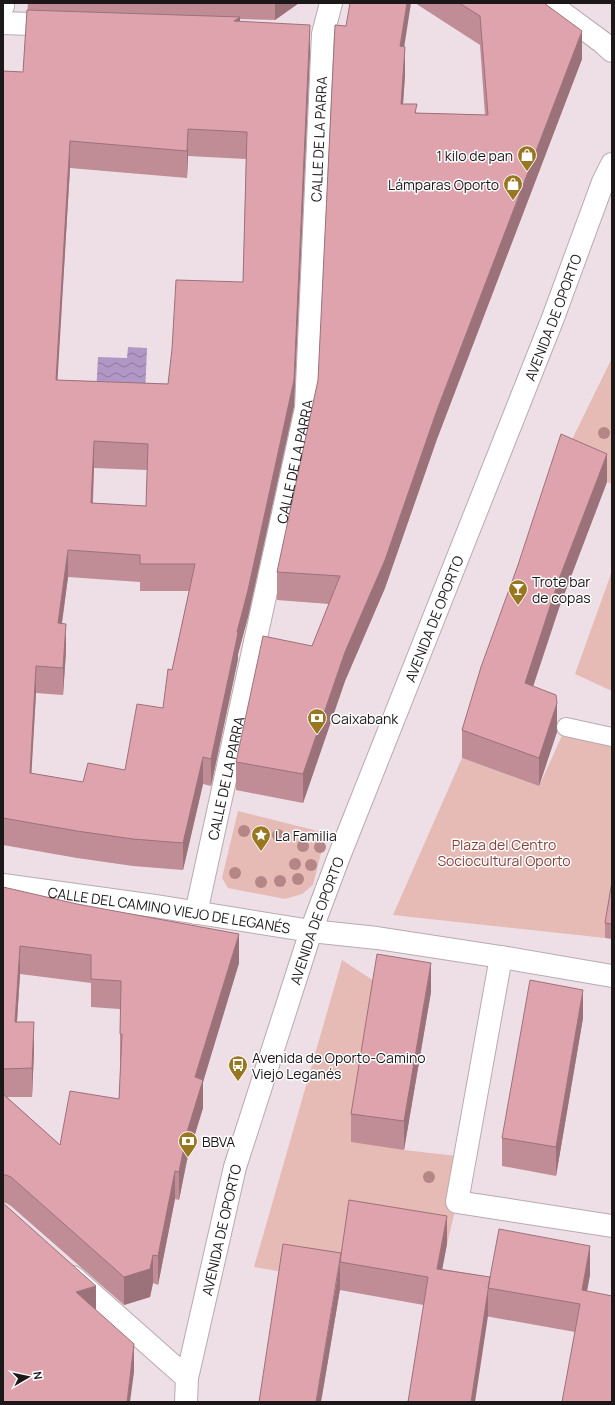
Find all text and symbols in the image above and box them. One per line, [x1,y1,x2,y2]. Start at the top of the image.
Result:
street label: CALLE DE LA PARRA [306,76,331,202]
shop icon: 1 kilo de pan [516,144,538,172]
place label: 1 kilo de pan [437,146,513,165]
shop icon: Lámparas Oporto [502,173,524,201]
place label: Lámparas Oporto [388,175,499,194]
street label: AVENIDA DE OPORTO [520,251,585,383]
street label: CALLE DE LA PARRA [272,399,316,525]
street label: AVENIDA DE OPORTO [400,553,467,684]
place label: Trote bar de copas [532,572,591,607]
bar icon: Trote bar de copas [507,578,529,606]
bank icon: Caixabank [306,707,328,735]
place label: Caixabank [331,709,399,728]
street label: CALLE DE LA PARRA [203,714,248,842]
place icon: La Familia [250,824,272,852]
place label: La Familia [275,826,337,845]
park label: Plaza del Centro Sociocultural Oporto [437,835,571,870]
street label: AVENIDA DE OPORTO [285,854,348,987]
street label: CALLE DEL CAMINO VIEJO DE LEGANÉS [47,882,292,937]
place label: Avenida de Oporto-Camino Viejo Leganés [252,1048,426,1083]
bus stop icon: Avenida de Oporto-Camino Viejo Leganés [227,1054,249,1082]
bank icon: BBVA [177,1130,199,1158]
place label: BBVA [202,1132,235,1151]
street label: AVENIDA DE OPORTO [197,1162,245,1297]
north arrow [8,1357,48,1397]
text: N [30,1370,46,1381]

